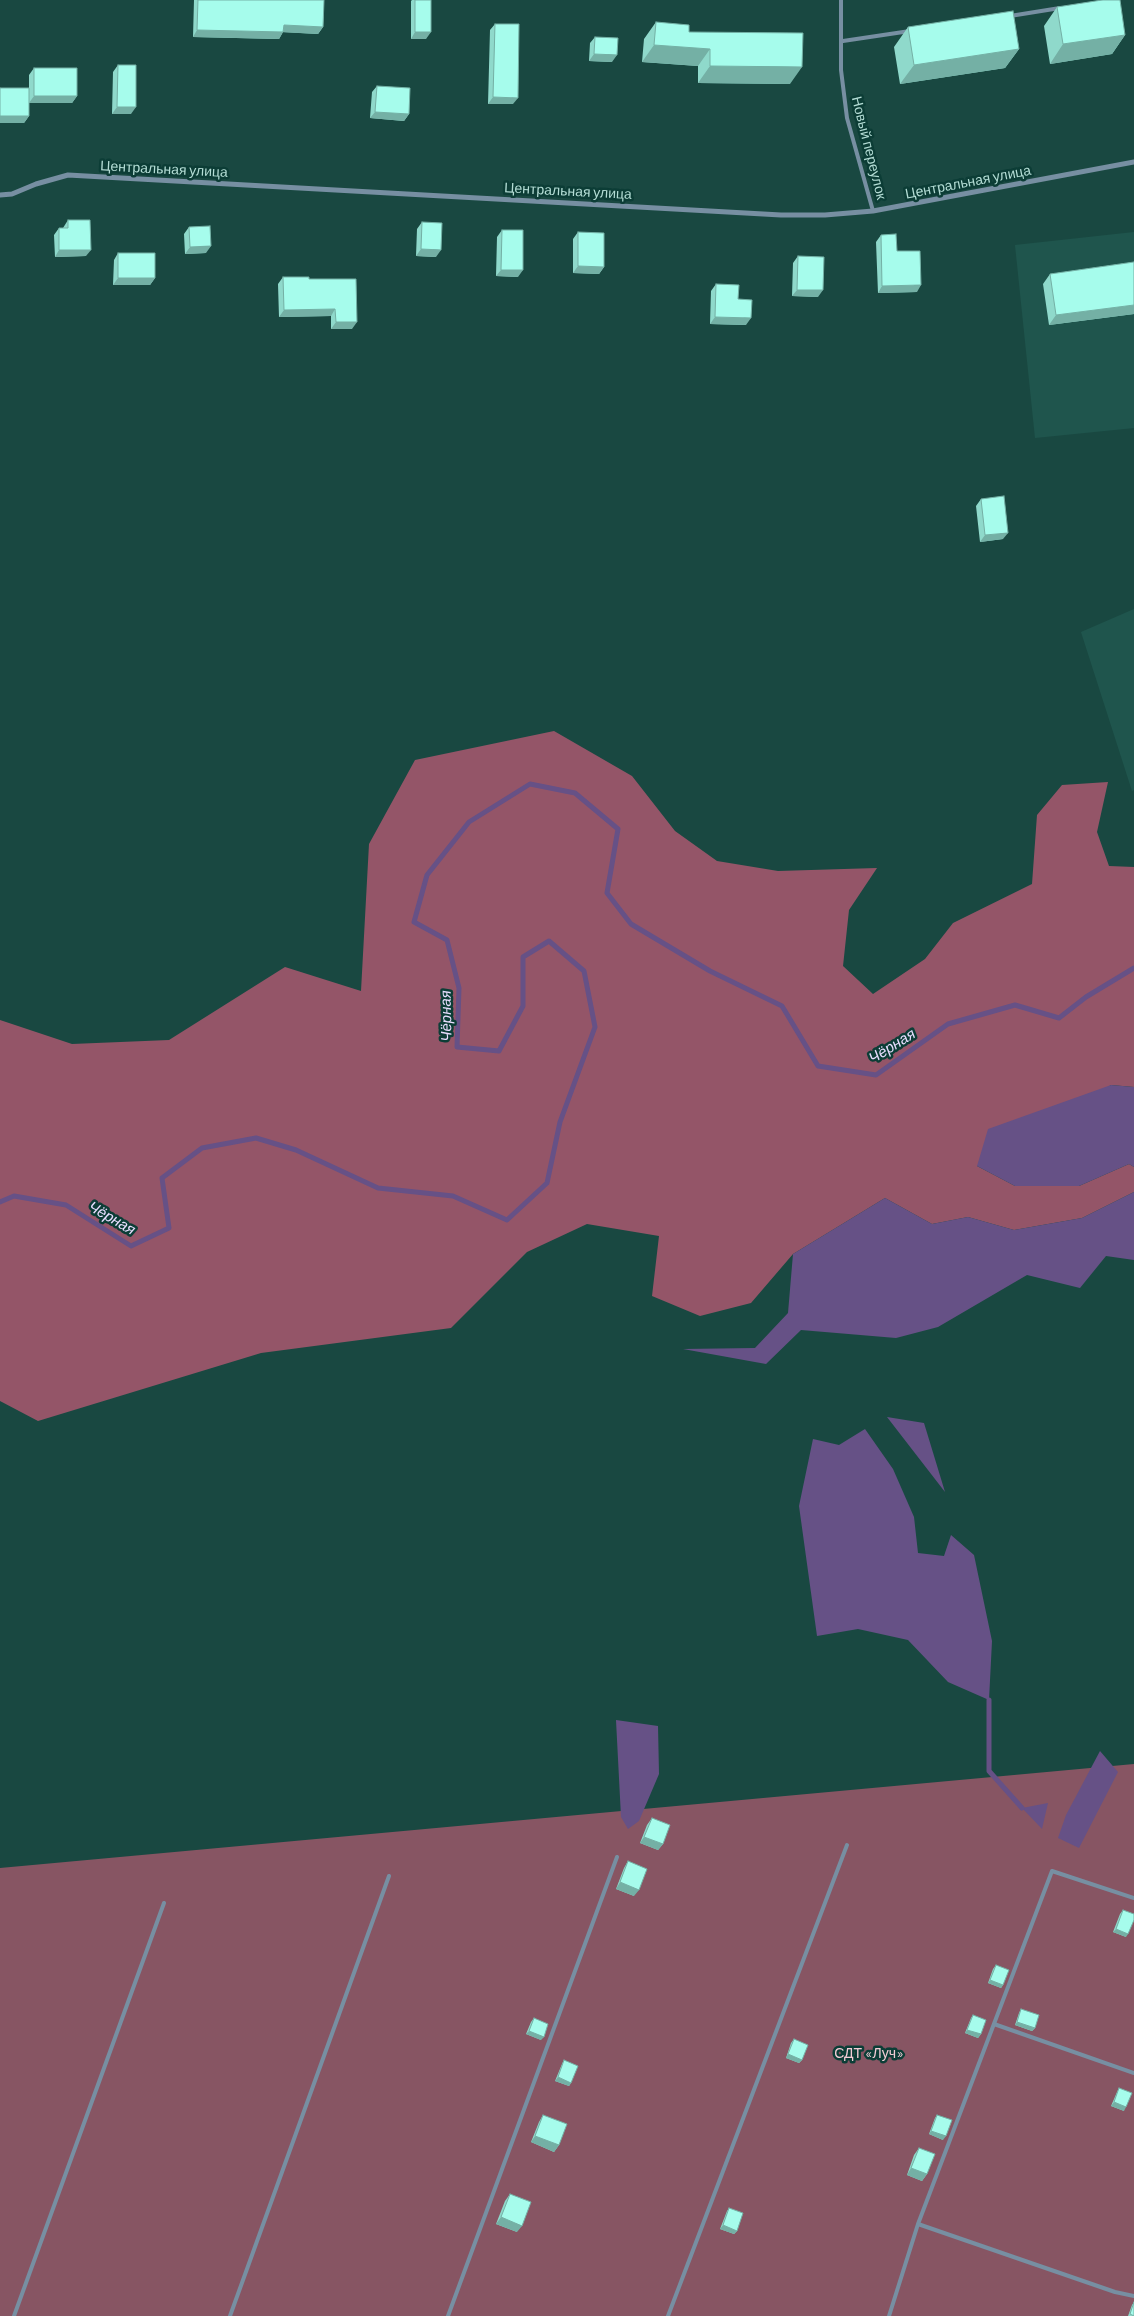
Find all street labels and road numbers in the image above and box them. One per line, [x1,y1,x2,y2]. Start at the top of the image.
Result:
street label: Новый переулок [848,95,890,201]
street label: Центральная улица [100,157,228,181]
street label: Центральная улица [904,162,1032,202]
street label: Центральная улица [504,179,632,203]

